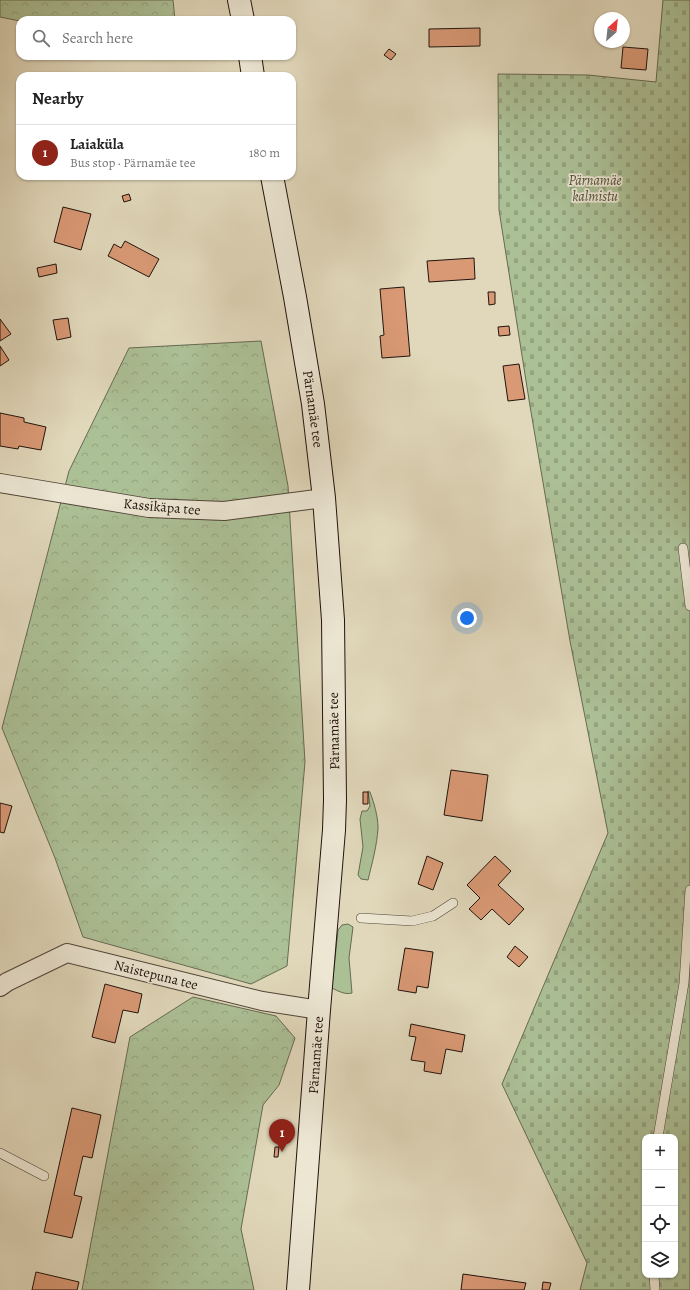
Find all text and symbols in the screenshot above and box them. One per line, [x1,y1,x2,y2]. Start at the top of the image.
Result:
north arrow [594,12,630,48]
search box [16,16,296,60]
icon: search [30,27,52,49]
text: Search here [62,28,133,48]
text: Nearby [32,87,83,110]
text: Laiaküla [70,134,124,154]
text: 1 [43,144,47,161]
text: 180 m [249,144,280,161]
text: Bus stop · Pärnamäe tee [70,154,196,171]
park label: Pärnamäe kalmistu [568,171,622,206]
street label: Pärnamäe tee [298,369,328,449]
street label: Kassikäpa tee [123,494,201,520]
your location [457,608,477,628]
street label: Pärnamäe tee [324,692,344,770]
street label: Naistepuna tee [112,955,200,995]
street label: Pärnamäe tee [304,1015,328,1095]
pin: 1 [269,1119,295,1152]
map controls [642,1134,678,1278]
button: + [642,1134,678,1170]
button: − [642,1170,678,1206]
button: locate [642,1206,678,1242]
button: layers [642,1242,678,1278]

